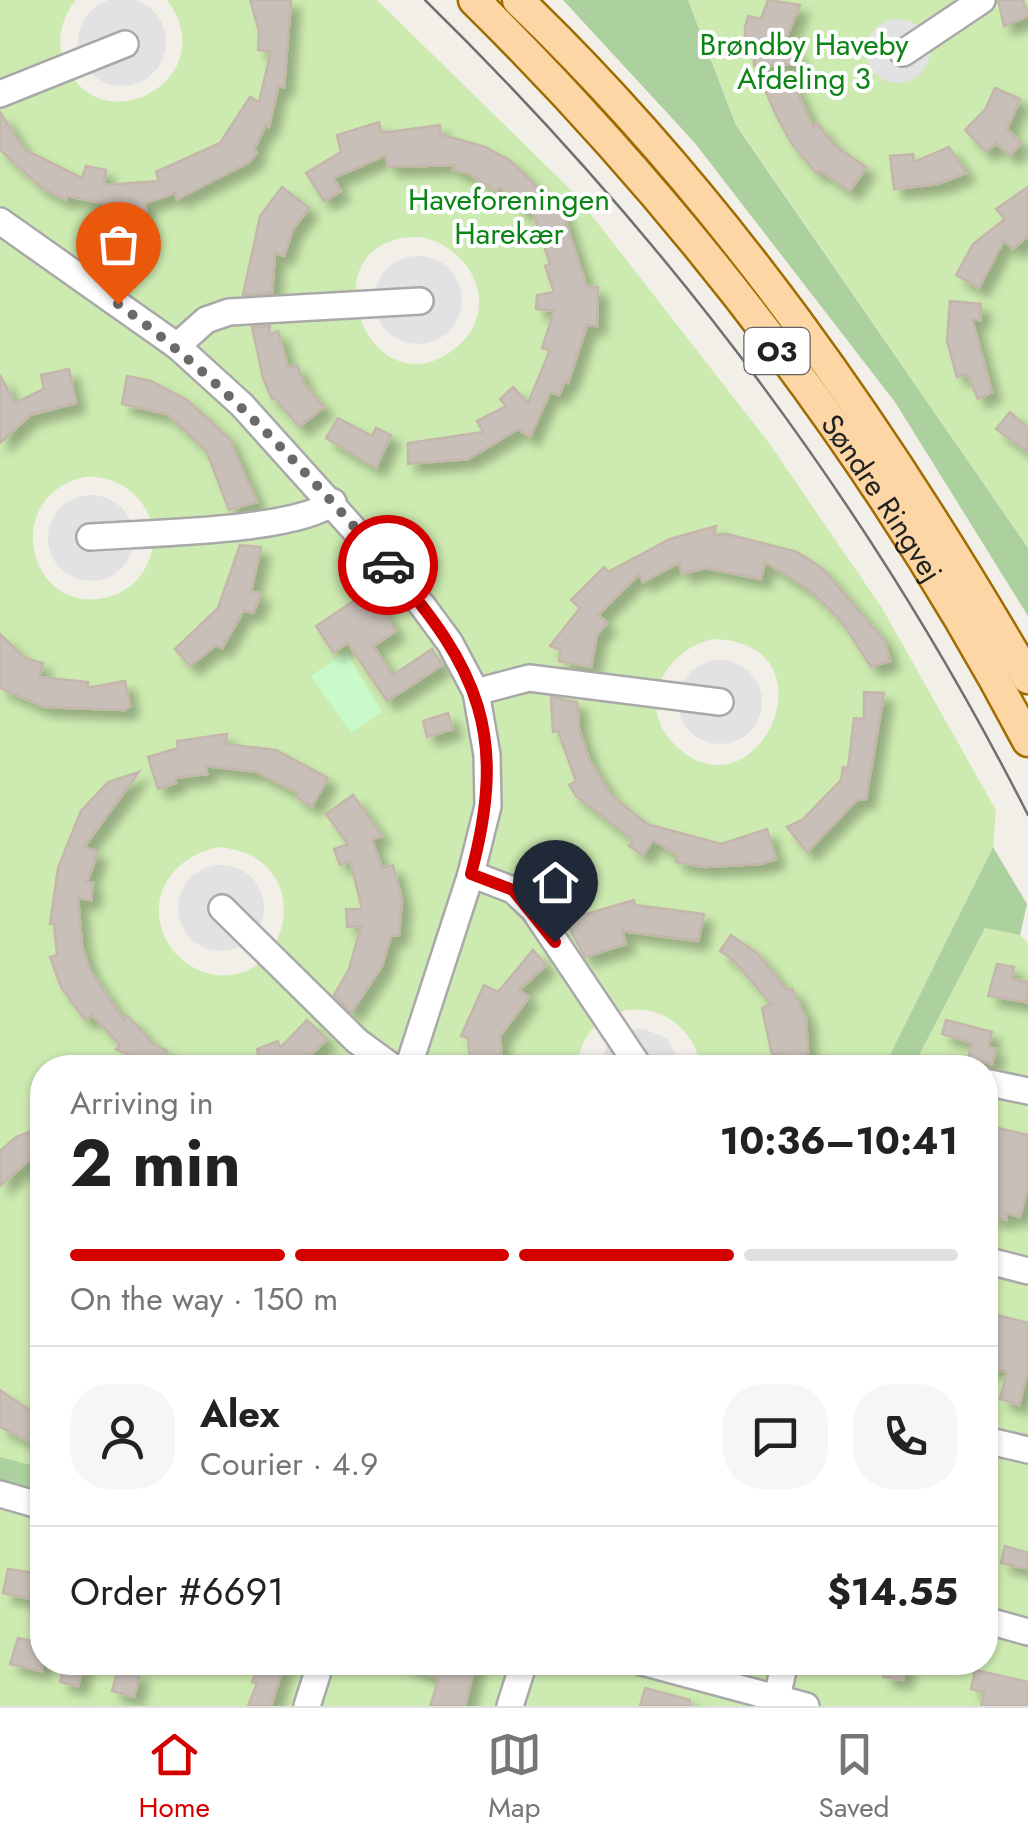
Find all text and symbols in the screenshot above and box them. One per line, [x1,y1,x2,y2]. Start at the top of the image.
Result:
park label: Brøndby Haveby Afdeling 3 [700,23,909,100]
park label: Haveforeningen Harekær [408,178,610,255]
pin [76,202,161,305]
icon: bag [91,217,146,272]
road number: O3 [744,328,810,374]
street label: Søndre Ringvej [811,405,953,590]
courier [338,515,438,615]
icon: car [361,538,416,593]
pin [513,840,598,943]
icon: home [528,855,583,910]
text: Arriving in [70,1080,214,1126]
text: 10:36–10:41 [720,1113,958,1168]
text: 2 min [70,1116,241,1210]
text: On the way · 150 m [70,1276,338,1322]
button: person [70,1384,175,1489]
button: chat [723,1384,828,1489]
button: phone [853,1384,958,1489]
text: Alex [200,1386,280,1441]
text: Courier · 4.9 [200,1441,378,1487]
text: Order #6691 [70,1564,284,1619]
text: $14.55 [827,1564,958,1619]
tab: Home [138,1727,210,1828]
tab: Map [487,1727,542,1828]
tab: Saved [819,1727,890,1828]

